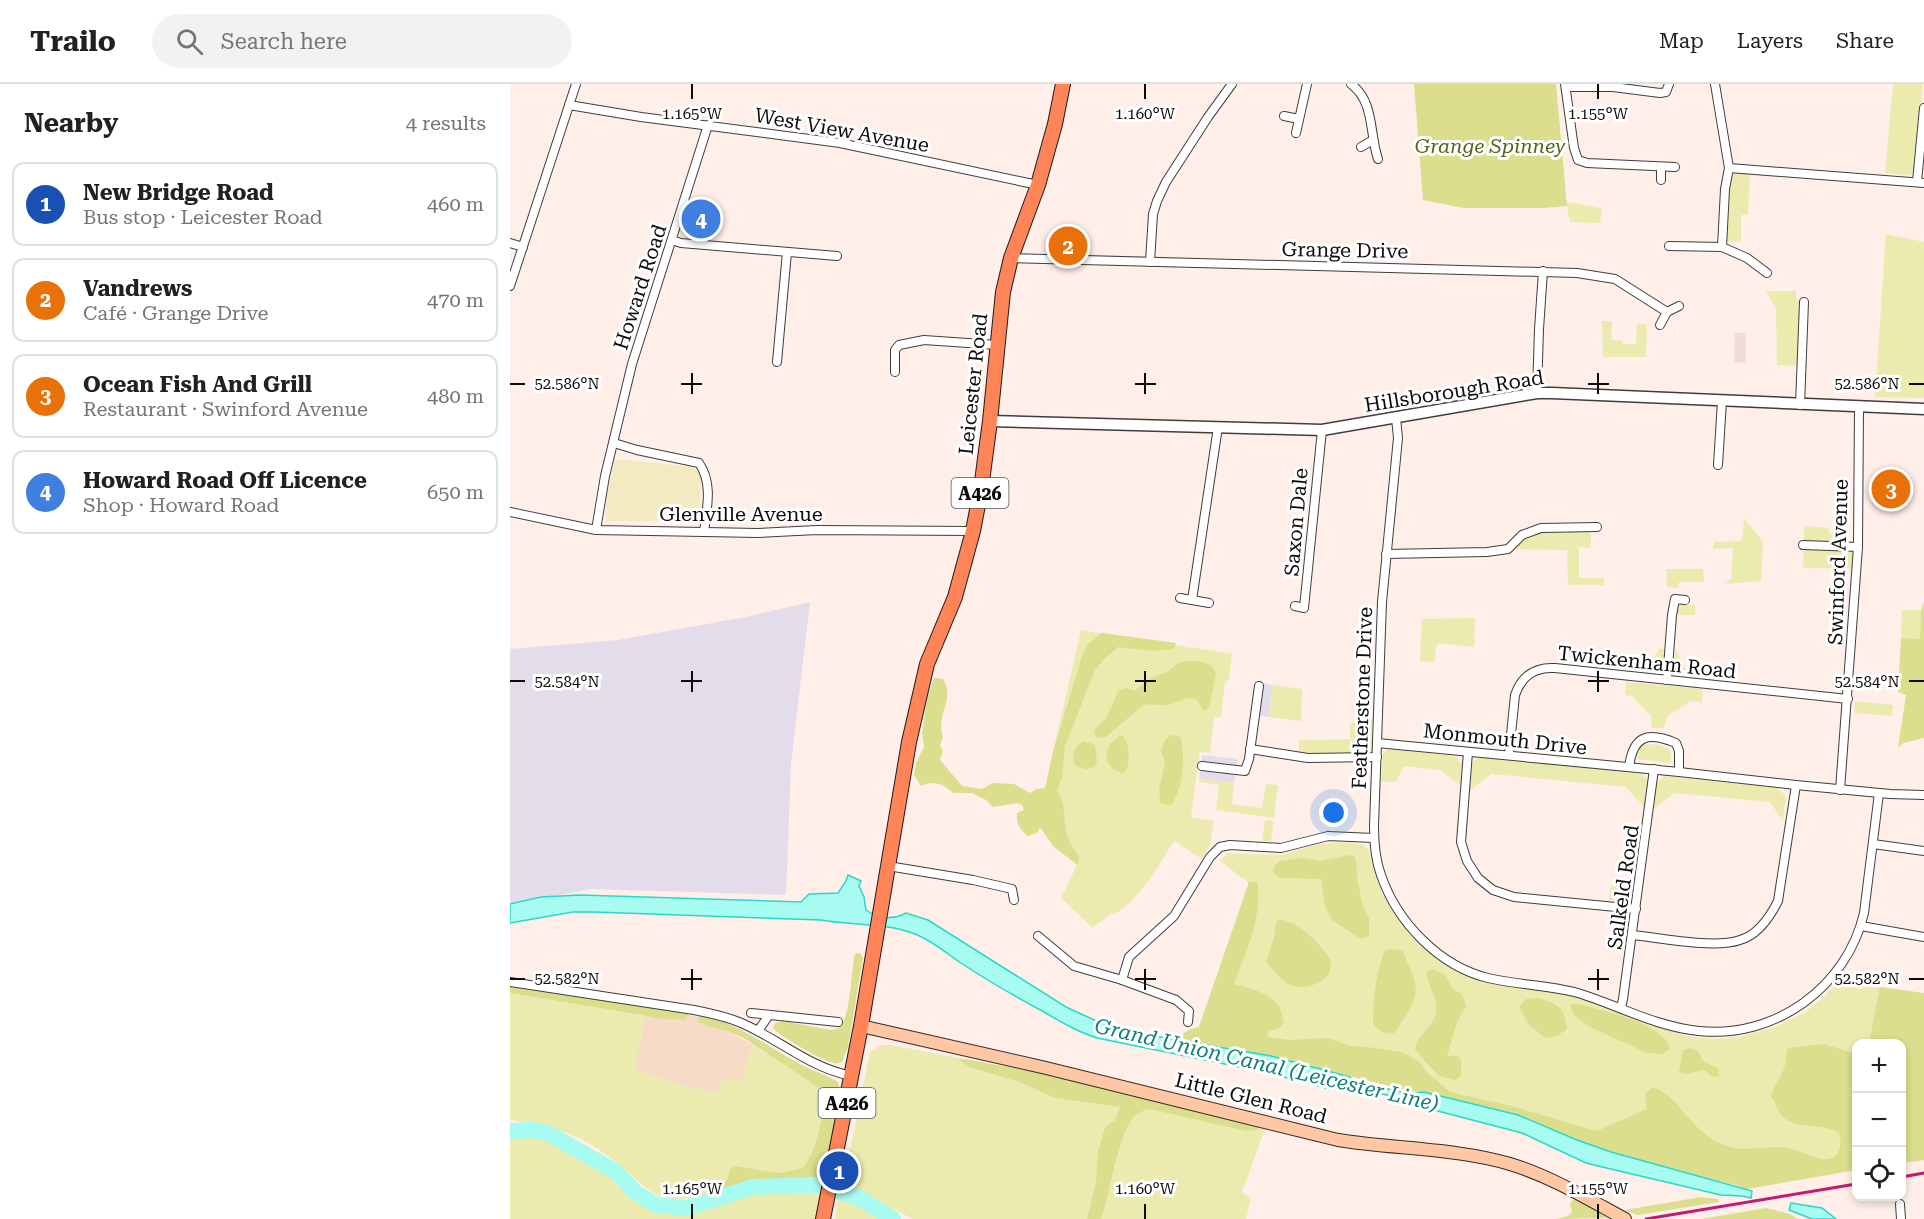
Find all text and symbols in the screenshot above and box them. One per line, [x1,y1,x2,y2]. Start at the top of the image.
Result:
search box [152,14,572,68]
text: Trailo [30,25,116,58]
icon: search [173,25,206,58]
text: Search here [221,29,347,54]
text: Map [1659,29,1704,53]
text: Layers [1737,29,1803,53]
text: Share [1836,29,1894,53]
street label: West View Avenue [753,103,931,157]
text: 1.165°W [662,105,723,123]
text: 1.160°W [1115,105,1176,123]
text: 1.155°W [1568,105,1629,123]
text: Nearby [24,108,118,138]
text: 4 results [406,111,486,135]
park label: Grange Spinney [1415,134,1566,158]
text: New Bridge Road [83,180,274,205]
text: 1 [40,192,51,216]
text: 460 m [427,192,484,216]
pin: 4 [682,196,720,242]
text: Bus stop · Leicester Road [83,205,323,229]
street label: Howard Road [608,221,672,353]
pin: 2 [1048,224,1088,268]
street label: Grange Drive [1282,237,1408,263]
text: Vandrews [83,276,192,301]
text: 2 [40,288,51,312]
text: 470 m [427,288,484,312]
text: Café · Grange Drive [83,301,269,325]
street label: Leicester Road [954,312,992,456]
street label: Hillsborough Road [1363,365,1546,417]
text: Ocean Fish And Grill [83,372,312,397]
text: 52.586°N [534,375,600,393]
text: 52.586°N [1834,375,1900,393]
text: 3 [40,384,51,408]
text: 480 m [427,384,484,408]
text: Restaurant · Swinford Avenue [83,397,368,421]
pin: 3 [1872,466,1910,512]
street label: Saxon Dale [1279,467,1313,577]
text: Howard Road Off Licence [83,468,367,493]
road number: A426 [952,478,1008,508]
street label: Swinford Avenue [1823,479,1853,645]
text: 4 [40,480,51,504]
text: 650 m [427,480,484,504]
text: Shop · Howard Road [83,493,279,517]
street label: Glenville Avenue [659,502,823,526]
street label: Featherstone Drive [1347,606,1377,790]
street label: Twickenham Road [1557,641,1738,683]
text: 52.584°N [534,673,600,691]
text: 52.584°N [1834,673,1900,691]
street label: Monmouth Drive [1422,718,1588,760]
your location [1319,798,1348,827]
street label: Salkeld Road [1602,823,1644,951]
text: 52.582°N [534,970,600,988]
text: 52.582°N [1834,970,1900,988]
water label: Grand Union Canal (Leicester Line) [1092,1014,1442,1116]
map controls [1852,1039,1906,1201]
button: + [1852,1039,1906,1093]
street label: Little Glen Road [1172,1068,1330,1129]
road number: A426 [818,1088,876,1118]
button: − [1852,1093,1906,1147]
button: locate [1852,1147,1906,1201]
pin: 1 [820,1148,858,1194]
text: 1.165°W [662,1180,723,1198]
text: 1.160°W [1115,1180,1176,1198]
text: 1.155°W [1568,1180,1629,1198]

